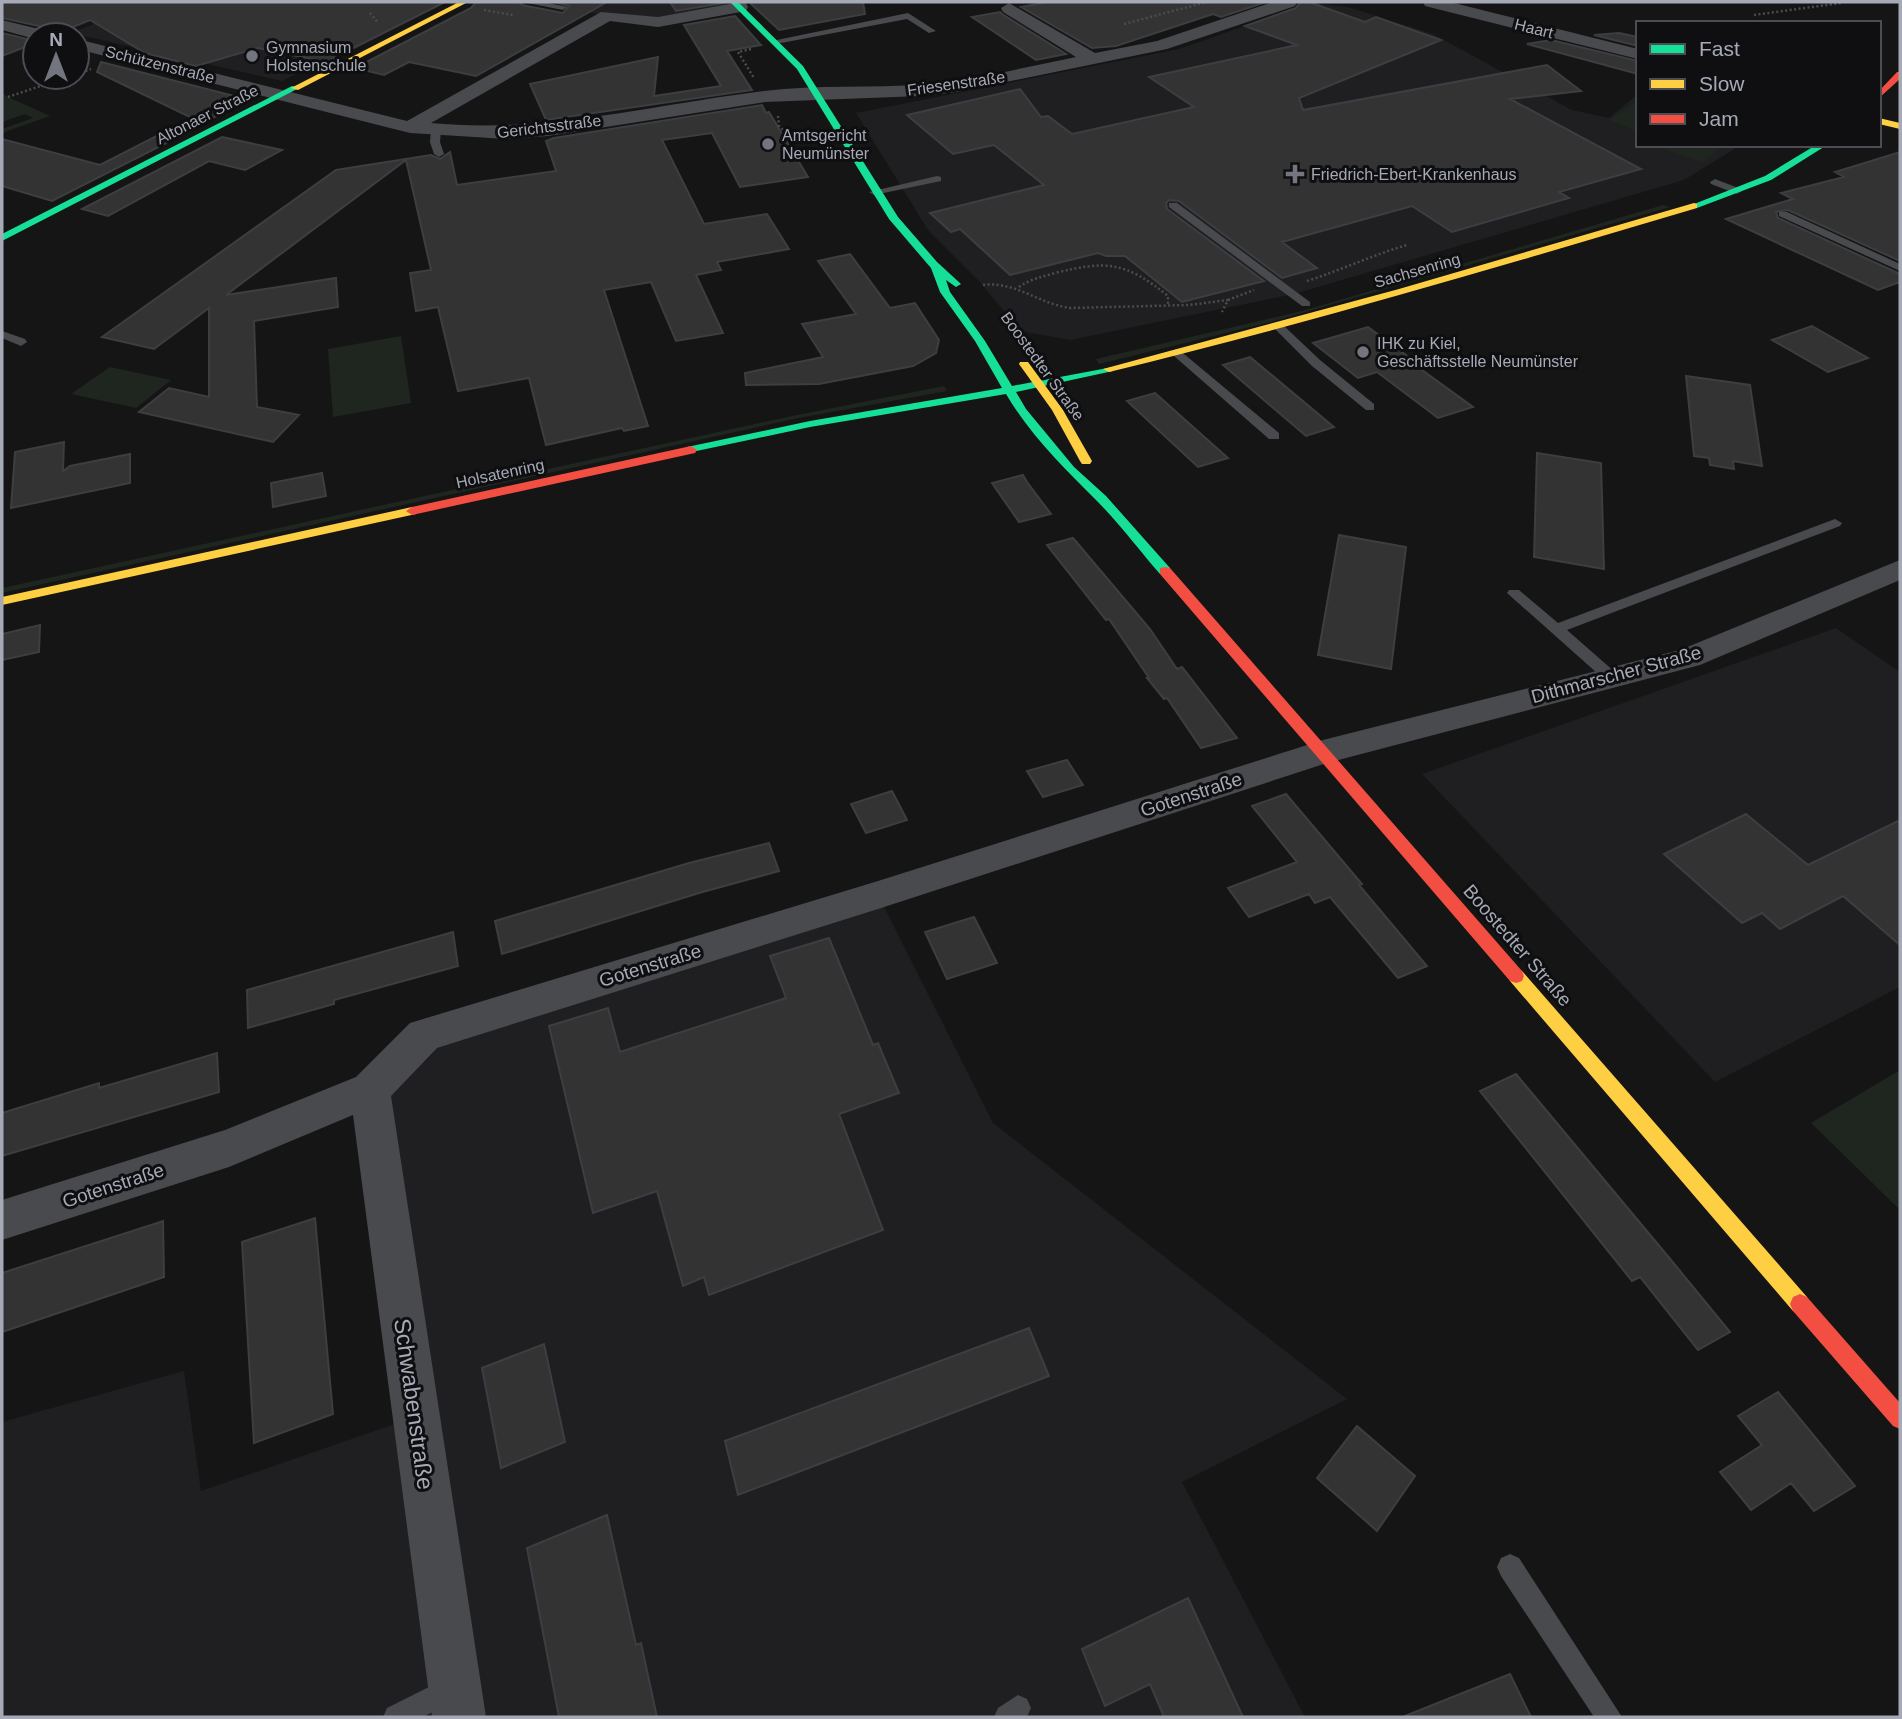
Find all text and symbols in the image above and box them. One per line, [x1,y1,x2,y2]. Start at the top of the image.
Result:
street label: Haart [1513,16,1555,42]
north arrow [21,21,91,91]
legend [1636,21,1881,147]
text: N [49,29,63,50]
text: Fast [1699,37,1740,60]
place label: Gymnasium Holstenschule [266,39,367,74]
street label: Schützenstraße [103,43,216,86]
marker: Gymnasium Holstenschule [244,48,260,64]
street label: Friesenstraße [906,68,1006,99]
text: Slow [1699,72,1745,95]
street label: Altonaer Straße [153,81,261,147]
text: Jam [1699,107,1739,130]
street label: Gerichtsstraße [496,112,602,141]
place label: Amtsgericht Neumünster [782,127,870,162]
marker: Amtsgericht Neumünster [760,136,776,152]
marker: Friedrich-Ebert-Krankenhaus [1285,164,1305,184]
place label: Friedrich-Ebert-Krankenhaus [1311,166,1516,183]
street label: Sachsenring [1372,250,1462,291]
street label: Boostedter Straße [998,309,1088,424]
place label: IHK zu Kiel, Geschäftsstelle Neumünster [1377,335,1579,370]
marker: IHK zu Kiel, Geschäftsstelle Neumünster [1355,344,1371,360]
street label: Holsatenring [454,456,546,491]
street label: Dithmarscher Straße [1529,642,1704,707]
street label: Gotenstraße [1138,768,1245,821]
street label: Boostedter Straße [1459,880,1576,1010]
street label: Gotenstraße [597,940,704,991]
street label: Gotenstraße [60,1159,167,1212]
street label: Schwabenstraße [389,1317,439,1491]

